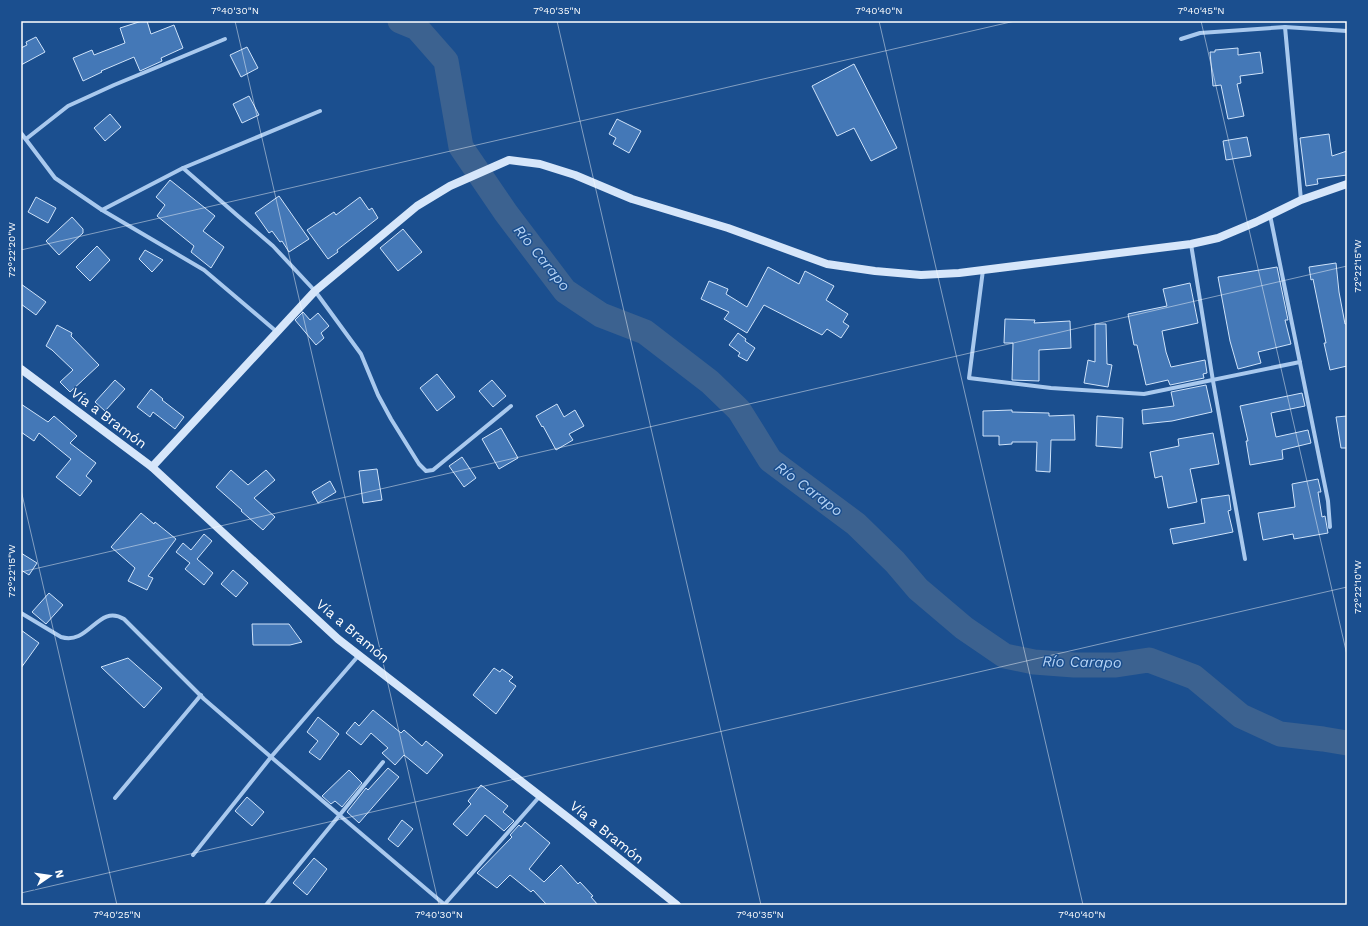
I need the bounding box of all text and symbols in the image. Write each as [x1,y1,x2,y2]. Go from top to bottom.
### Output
text: 7°40'30"N [211,5,259,16]
text: 7°40'35"N [533,5,581,16]
text: 7°40'40"N [855,5,903,16]
text: 7°40'45"N [1177,5,1225,16]
water label: Río Carapo [510,221,574,295]
text: 72°22'20"W [6,222,17,278]
text: 72°22'15"W [1352,239,1363,293]
street label: Vía a Bramón [68,384,150,452]
water label: Río Carapo [772,458,846,520]
text: 72°22'15"W [6,544,17,598]
text: 72°22'10"W [1352,560,1363,614]
street label: Vía a Bramón [313,596,393,666]
water label: Río Carapo [1042,652,1122,672]
street label: Vía a Bramón [567,797,647,867]
north arrow [30,856,70,896]
text: N [52,868,67,879]
text: 7°40'25"N [93,909,141,920]
text: 7°40'30"N [415,909,463,920]
text: 7°40'35"N [736,909,784,920]
text: 7°40'40"N [1058,909,1106,920]

